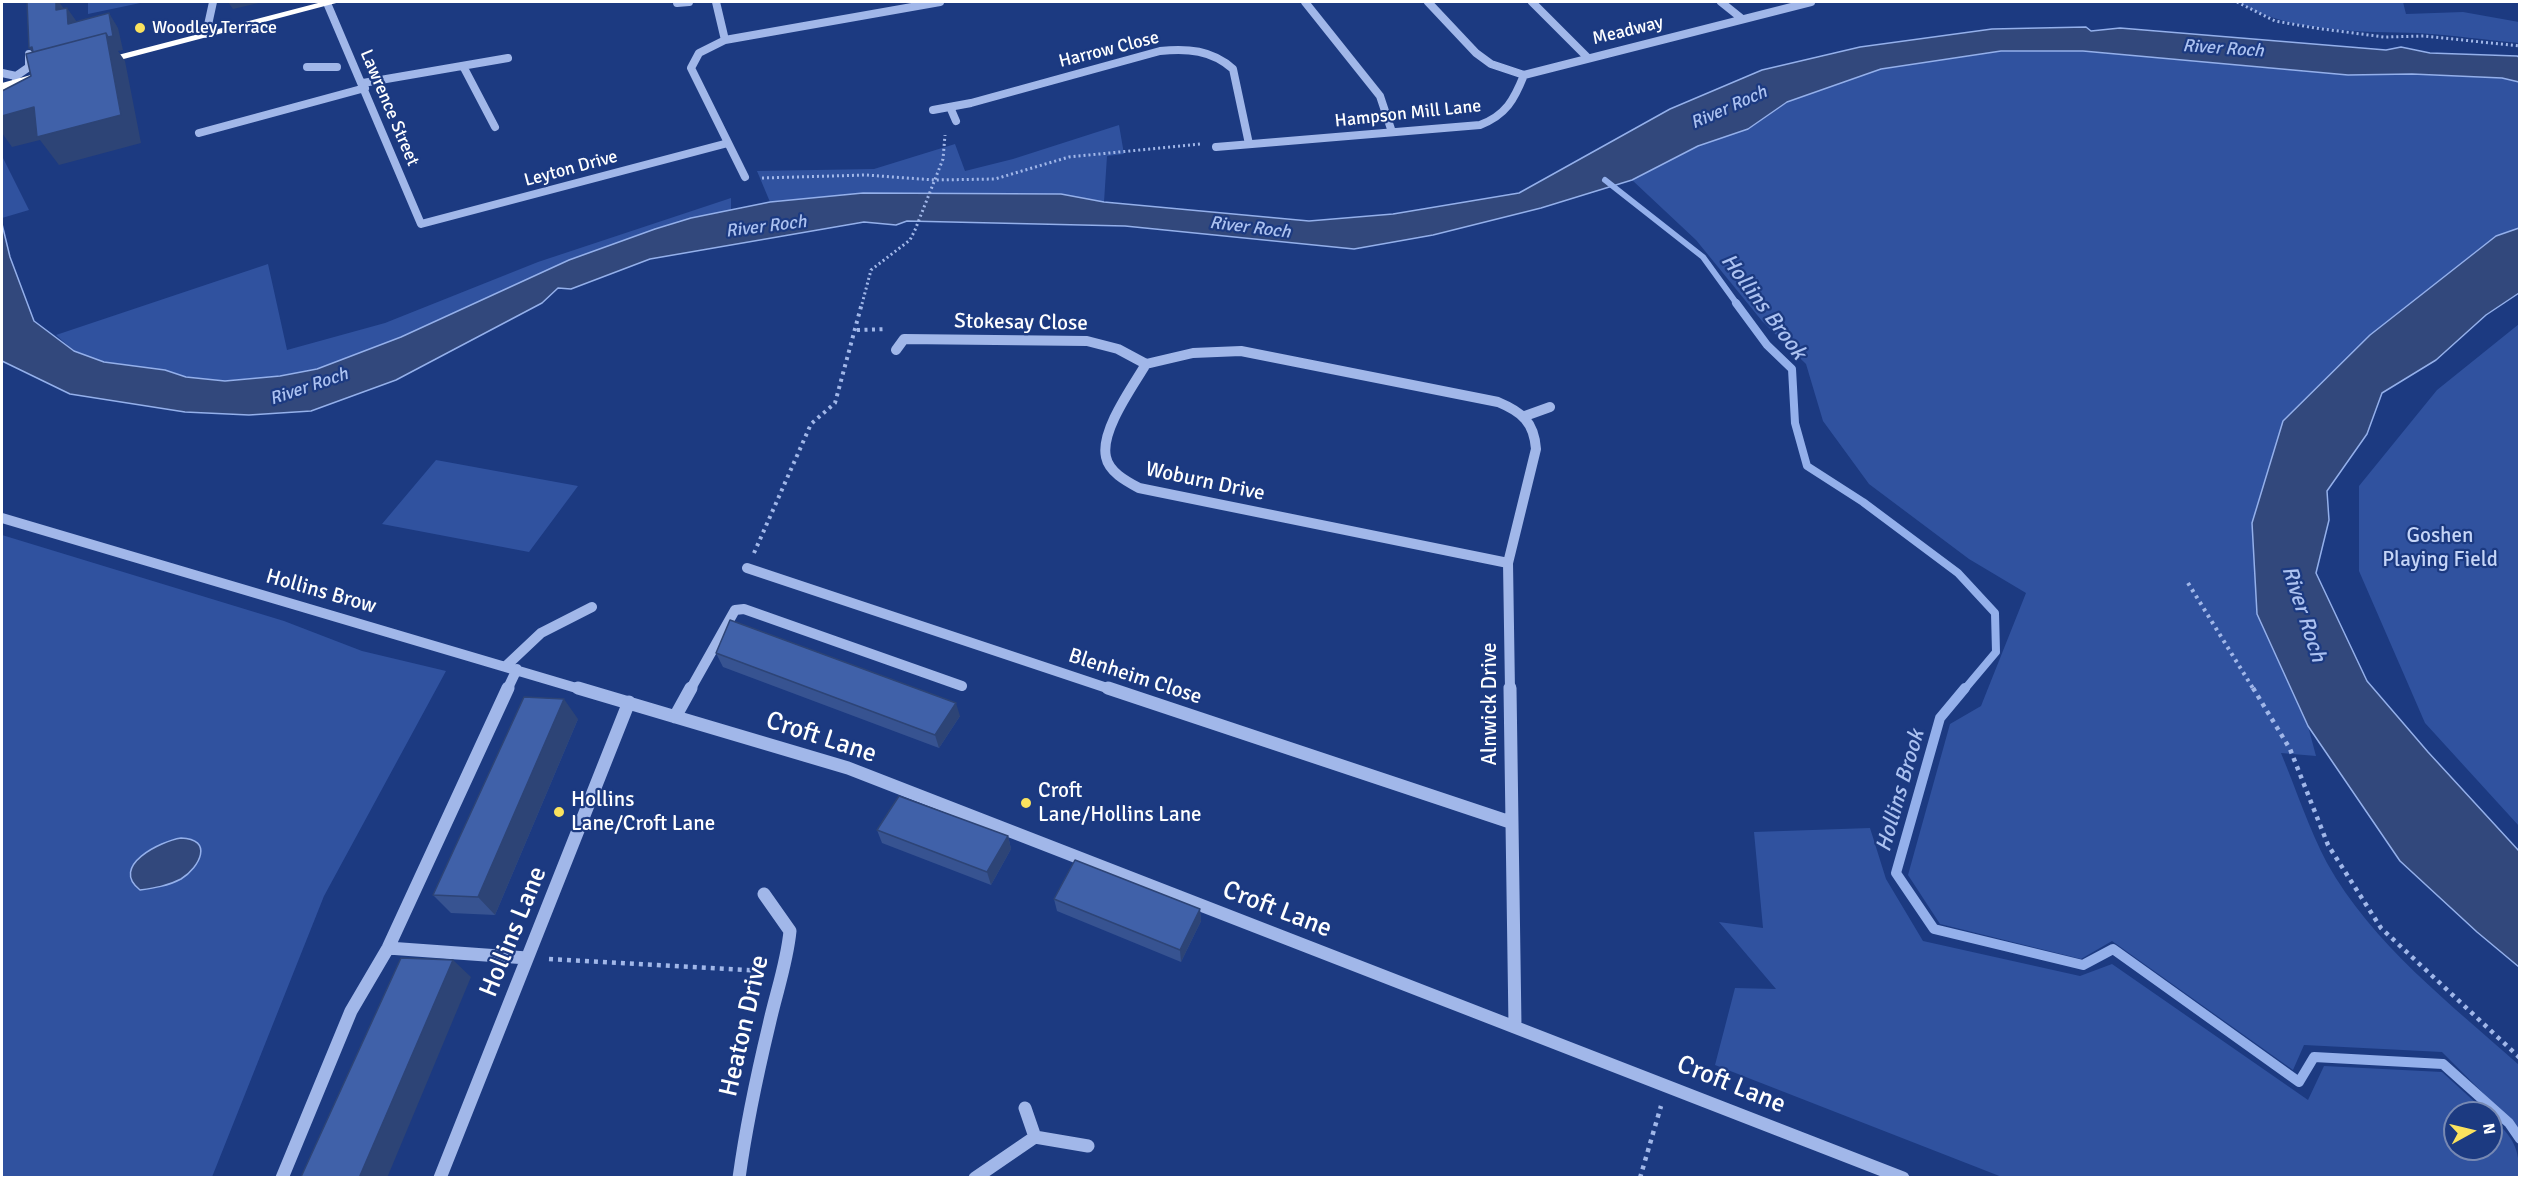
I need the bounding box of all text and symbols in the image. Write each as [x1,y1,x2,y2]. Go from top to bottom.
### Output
street label: Meadway [1590,12,1666,50]
place label: Woodley Terrace [152,17,277,39]
marker: Woodley Terrace [133,21,147,35]
street label: Harrow Close [1057,27,1161,73]
water label: River Roch [2182,35,2264,63]
street label: Lawrence Street [355,46,423,170]
water label: River Roch [1687,82,1771,134]
street label: Hampson Mill Lane [1334,96,1482,132]
street label: Leyton Drive [522,146,620,192]
water label: River Roch [724,211,808,243]
water label: River Roch [1208,212,1292,244]
water label: Hollins Brook [1715,249,1811,365]
street label: Stokesay Close [954,309,1088,337]
water label: River Roch [267,364,351,410]
street label: Woburn Drive [1143,457,1267,507]
park label: Goshen Playing Field [2382,523,2498,573]
water label: River Roch [2275,563,2331,665]
street label: Hollins Brow [263,564,379,620]
street label: Alnwick Drive [1477,642,1503,766]
street label: Blenheim Close [1065,644,1205,710]
street label: Croft Lane [762,705,880,771]
water label: Hollins Brook [1871,727,1931,855]
place label: Croft Lane/Hollins Lane [1038,778,1202,828]
place label: Hollins Lane/Croft Lane [571,787,715,837]
marker: Croft Lane/Hollins Lane [1019,796,1033,810]
marker: Hollins Lane/Croft Lane [552,805,566,819]
street label: Hollins Lane [474,862,554,1002]
street label: Croft Lane [1218,875,1336,945]
street label: Heaton Drive [714,952,776,1100]
street label: Croft Lane [1672,1049,1790,1121]
north arrow [2443,1101,2503,1161]
text: N [2478,1122,2500,1136]

